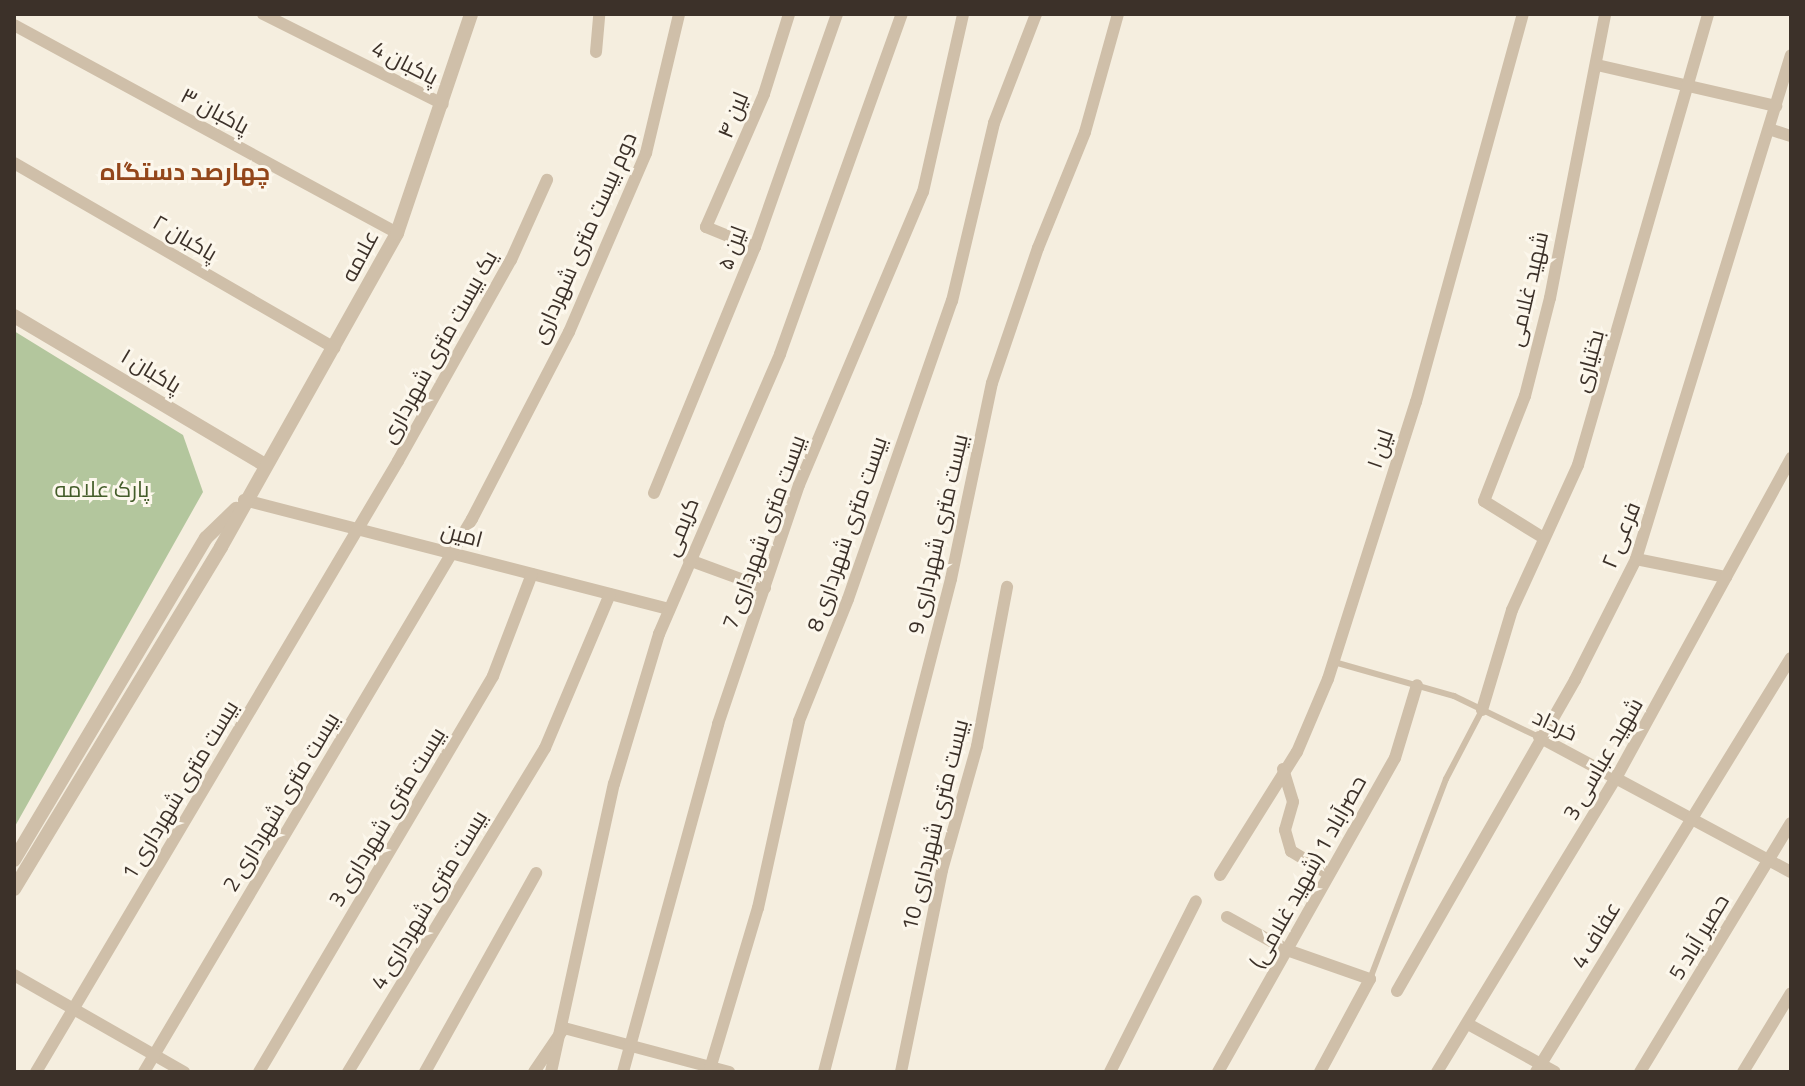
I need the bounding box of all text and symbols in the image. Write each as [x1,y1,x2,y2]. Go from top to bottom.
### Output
street label: پاکبان 4 [367,35,443,91]
street label: پاکبان ۳ [176,82,254,140]
street label: لین ۴ [712,88,754,142]
street label: دوم بیست متری شهرداری [525,128,643,348]
district label: چهارصد دستگاه [100,158,270,186]
street label: پاکبان ۲ [148,209,222,267]
street label: لین ۵ [712,222,752,274]
street label: علامه [336,226,384,286]
street label: شهید غلامی [1502,229,1554,349]
street label: یک بیست متری شهرداری [375,246,503,448]
street label: بختیاری [1568,327,1610,395]
street label: پاکبان ۱ [116,343,186,399]
street label: لین ۱ [1361,426,1399,472]
street label: بیست متری شهرداری 7 [717,431,811,633]
street label: بیست متری شهرداری 9 [902,431,974,637]
street label: بیست متری شهرداری 8 [801,433,893,635]
park label: پارک علامه [55,477,149,503]
street label: کریمی [657,494,705,560]
street label: ۲ فرعی [1596,498,1646,572]
street label: امین [438,517,486,553]
street label: شهید عباسی 3 [1557,693,1649,825]
street label: بیست متری شهرداری 1 [116,696,244,884]
street label: خرداد [1529,703,1581,747]
street label: بیست متری شهرداری 2 [217,708,345,896]
street label: بیست متری شهرداری 10 [896,717,974,933]
street label: بیست متری شهرداری 3 [323,723,451,911]
street label: حصرآباد 1 (شهید غلامی) [1244,771,1372,973]
street label: بیست متری شهرداری 4 [365,806,493,994]
street label: حصیر آباد 5 [1663,890,1735,984]
street label: عفاف 4 [1566,897,1626,973]

